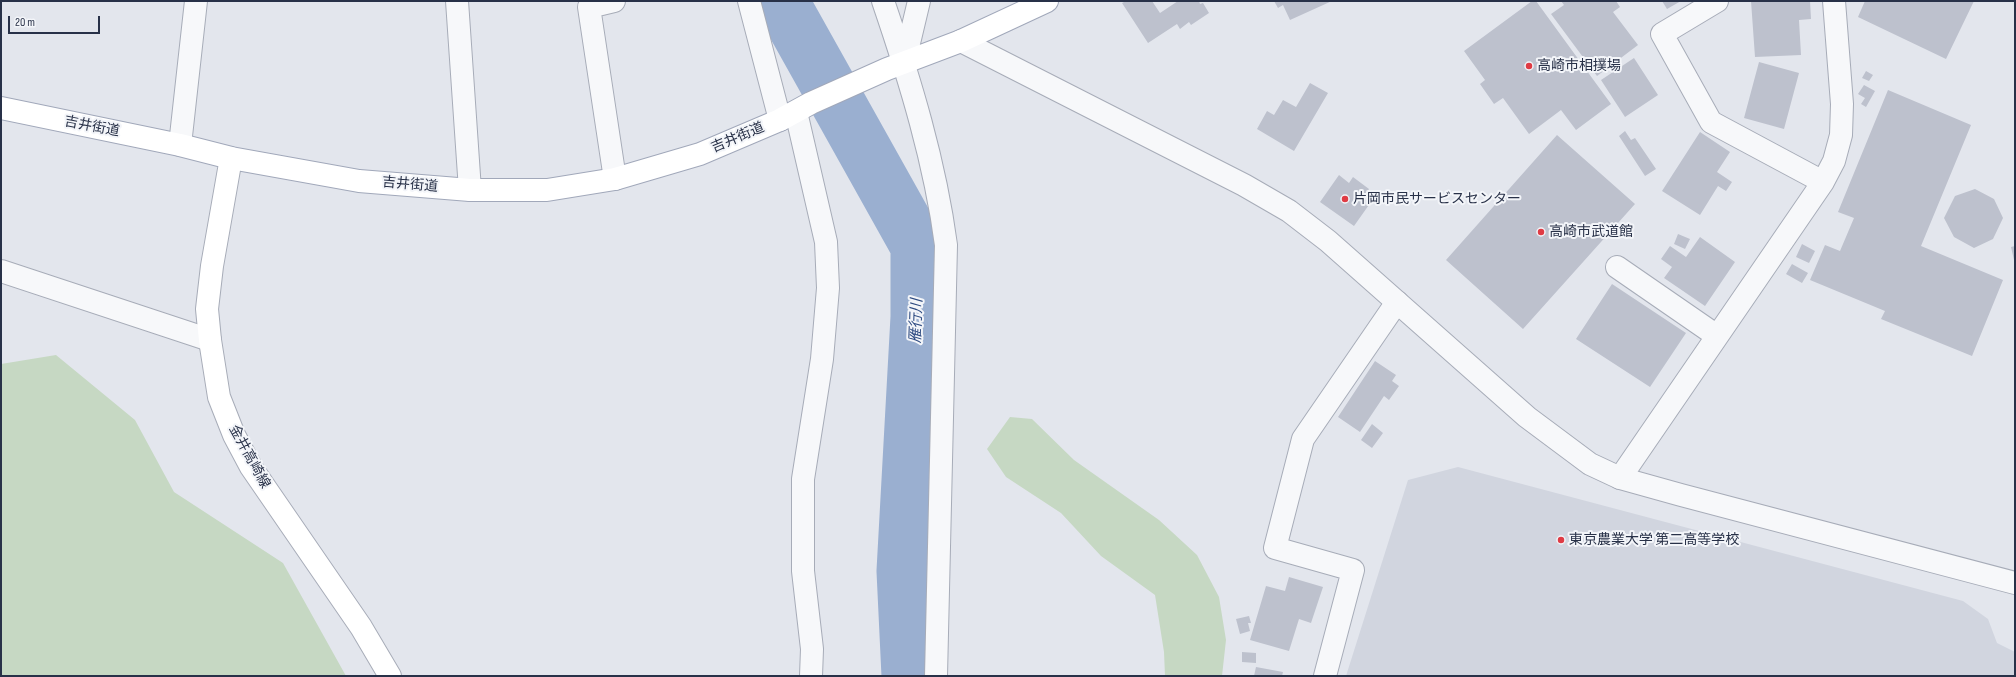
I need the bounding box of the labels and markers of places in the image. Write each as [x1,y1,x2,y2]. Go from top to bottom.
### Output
place label: 高崎市相撲場 [1537,58,1621,74]
marker: 高崎市相撲場 [1524,61,1534,71]
place label: 片岡市民サービスセンター [1353,191,1521,207]
marker: 片岡市民サービスセンター [1340,194,1350,204]
place label: 高崎市武道館 [1549,224,1633,240]
marker: 高崎市武道館 [1536,227,1546,237]
place label: 東京農業大学 第二高等学校 [1569,532,1739,548]
marker: 東京農業大学 第二高等学校 [1556,535,1566,545]

